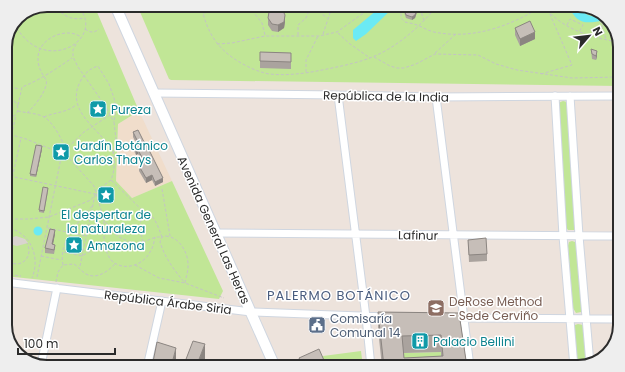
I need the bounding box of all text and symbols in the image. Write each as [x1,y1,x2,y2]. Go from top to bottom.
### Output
north arrow [569,16,609,56]
text: N [589,24,607,39]
street label: República de la India [323,86,449,106]
place icon: Pureza [88,99,108,119]
place label: Pureza [111,101,151,118]
place label: Jardín Botánico Carlos Thays [74,137,168,168]
place icon: Jardín Botánico Carlos Thays [51,142,71,162]
street label: Avenida General Las Heras [174,153,254,307]
place icon: El despertar de la naturaleza [96,185,116,205]
place label: El despertar de la naturaleza [61,206,151,237]
street label: Lafinur [398,226,439,244]
place icon: Amazona [64,235,84,255]
place label: Amazona [87,237,145,254]
street label: República Árabe Siria [103,286,233,318]
district label: PALERMO BOTÁNICO [267,286,411,305]
place label: DeRose Method - Sede Cerviño [449,293,542,324]
school or university icon: DeRose Method - Sede Cerviño [426,298,446,318]
place label: Comisaría Comunal 14 [330,310,401,341]
public building icon: Comisaría Comunal 14 [307,315,327,335]
scale bar [18,330,115,356]
building icon: Palacio Bellini [410,331,430,351]
place label: Palacio Bellini [433,333,515,350]
text: 100 m [24,335,58,352]

